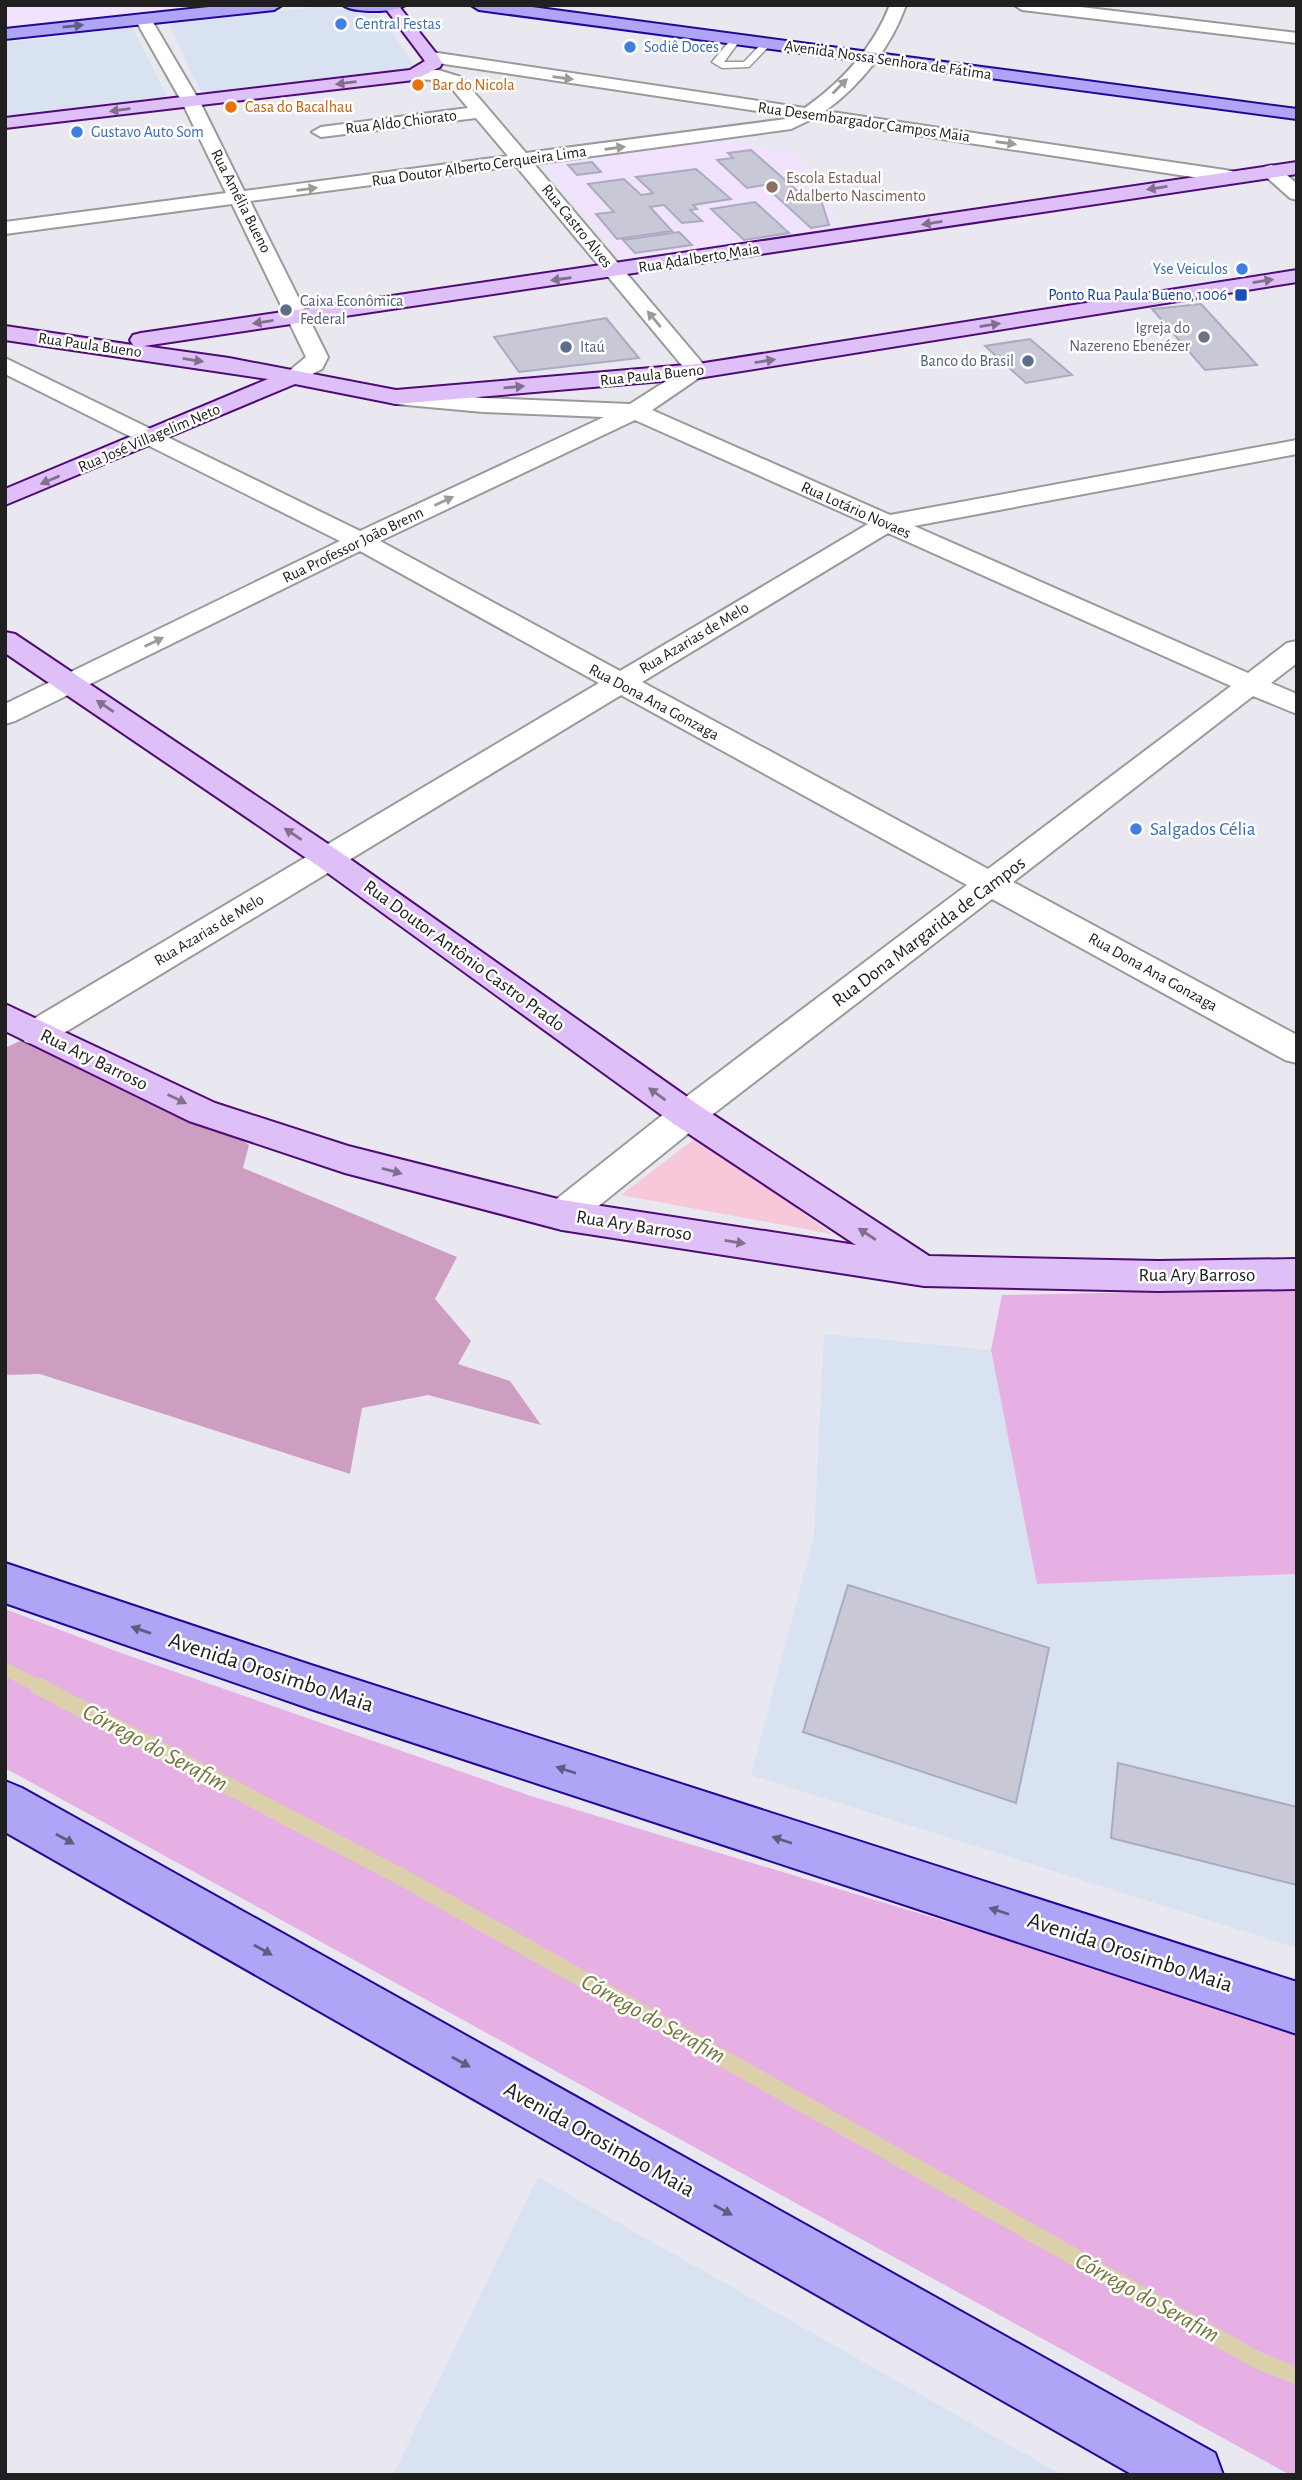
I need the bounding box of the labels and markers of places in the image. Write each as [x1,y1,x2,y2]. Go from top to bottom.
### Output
marker: Central Festas [333,16,349,32]
place label: Central Festas [355,16,441,32]
marker: Sodiê Doces [622,39,638,55]
place label: Sodiê Doces [644,39,719,55]
marker: Bar do Nicola [410,77,426,93]
place label: Bar do Nicola [432,77,515,93]
marker: Casa do Bacalhau [223,99,239,115]
place label: Casa do Bacalhau [245,99,353,115]
marker: Gustavo Auto Som [69,124,85,140]
place label: Gustavo Auto Som [91,124,204,140]
place label: Escola Estadual Adalberto Nascimento [786,170,926,204]
marker: Escola Estadual Adalberto Nascimento [764,179,780,195]
place label: Yse Veiculos [1153,261,1228,277]
marker: Yse Veiculos [1234,261,1250,277]
place label: Ponto Rua Paula Bueno, 1006 [1048,287,1227,303]
marker: Ponto Rua Paula Bueno, 1006 [1233,287,1249,303]
place label: Caixa Econômica Federal [300,293,403,327]
marker: Caixa Econômica Federal [278,302,294,318]
place label: Igreja do Nazereno Ebenézer [1069,320,1191,354]
marker: Igreja do Nazereno Ebenézer [1196,329,1212,345]
marker: Itaú [558,339,574,355]
place label: Itaú [580,339,605,355]
place label: Banco do Brasil [920,353,1014,369]
marker: Banco do Brasil [1020,353,1036,369]
place label: Salgados Célia [1150,820,1256,839]
marker: Salgados Célia [1128,821,1144,837]

